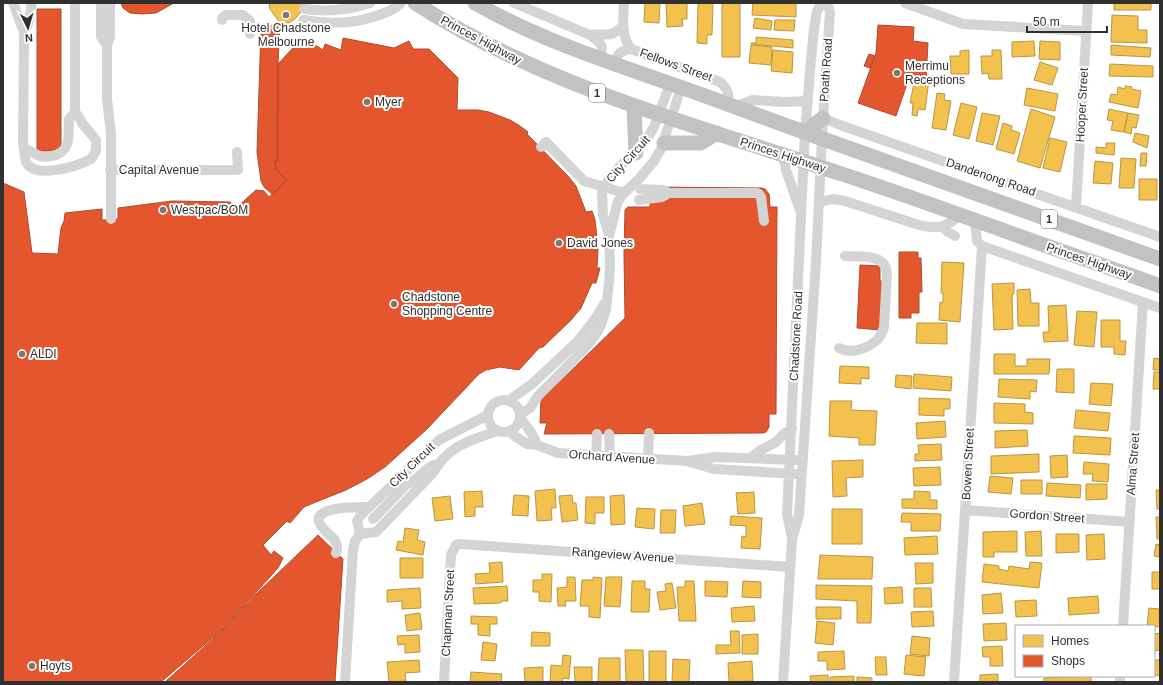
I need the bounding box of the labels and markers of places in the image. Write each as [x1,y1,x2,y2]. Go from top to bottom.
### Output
marker: Hotel Chadstone Melbourne [281,10,291,20]
place label: Hotel Chadstone Melbourne [241,21,331,49]
place label: Merrimu Receptions [905,59,965,87]
marker: Merrimu Receptions [892,68,902,78]
place label: Myer [375,95,402,109]
marker: Myer [362,97,372,107]
place label: Westpac/BOM [171,203,248,217]
marker: Westpac/BOM [158,205,168,215]
place label: David Jones [567,236,633,250]
marker: David Jones [554,238,564,248]
place label: Chadstone Shopping Centre [402,290,492,318]
marker: Chadstone Shopping Centre [389,299,399,309]
place label: ALDI [30,347,57,361]
marker: ALDI [17,349,27,359]
place label: Hoyts [40,659,71,673]
marker: Hoyts [27,661,37,671]

